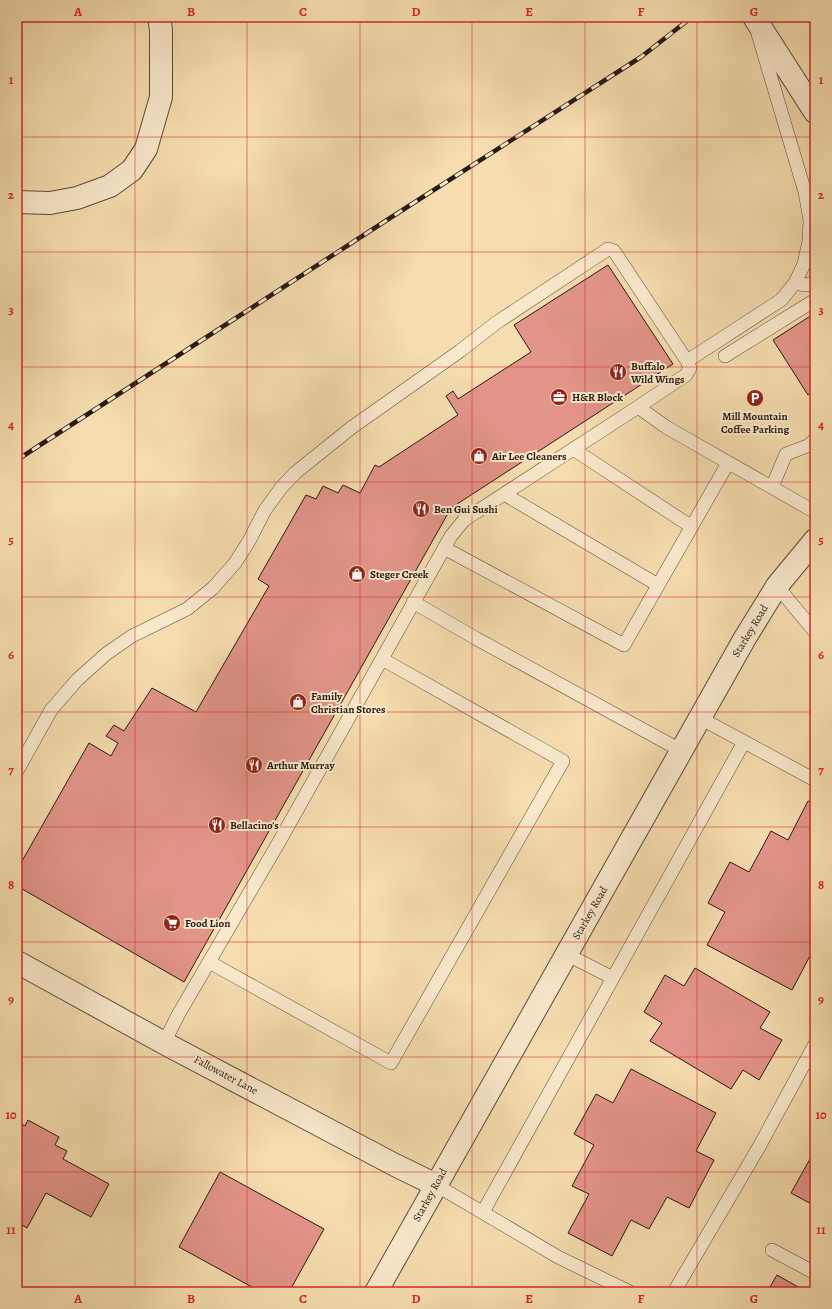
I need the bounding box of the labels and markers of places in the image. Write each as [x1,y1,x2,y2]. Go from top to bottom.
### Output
place label: Buffalo Wild Wings [630,359,685,387]
restaurant icon: Buffalo Wild Wings [608,362,628,382]
office icon: H&R Block [549,387,569,407]
parking icon: Mill Mountain Coffee Parking [745,388,765,408]
place label: H&R Block [572,390,623,405]
place label: Mill Mountain Coffee Parking [721,409,789,437]
shop icon: Air Lee Cleaners [469,446,489,466]
place label: Air Lee Cleaners [491,449,567,464]
restaurant icon: Ben Gui Sushi [411,499,431,519]
place label: Ben Gui Sushi [434,502,498,517]
shop icon: Steger Creek [347,564,367,584]
place label: Steger Creek [370,567,429,582]
place label: Family Christian Stores [311,689,386,717]
shop icon: Family Christian Stores [288,692,308,712]
restaurant icon: Arthur Murray [244,755,264,775]
place label: Arthur Murray [266,758,335,773]
restaurant icon: Bellacino's [207,815,227,835]
place label: Bellacino's [230,818,279,833]
supermarket icon: Food Lion [162,913,182,933]
place label: Food Lion [185,916,230,931]

